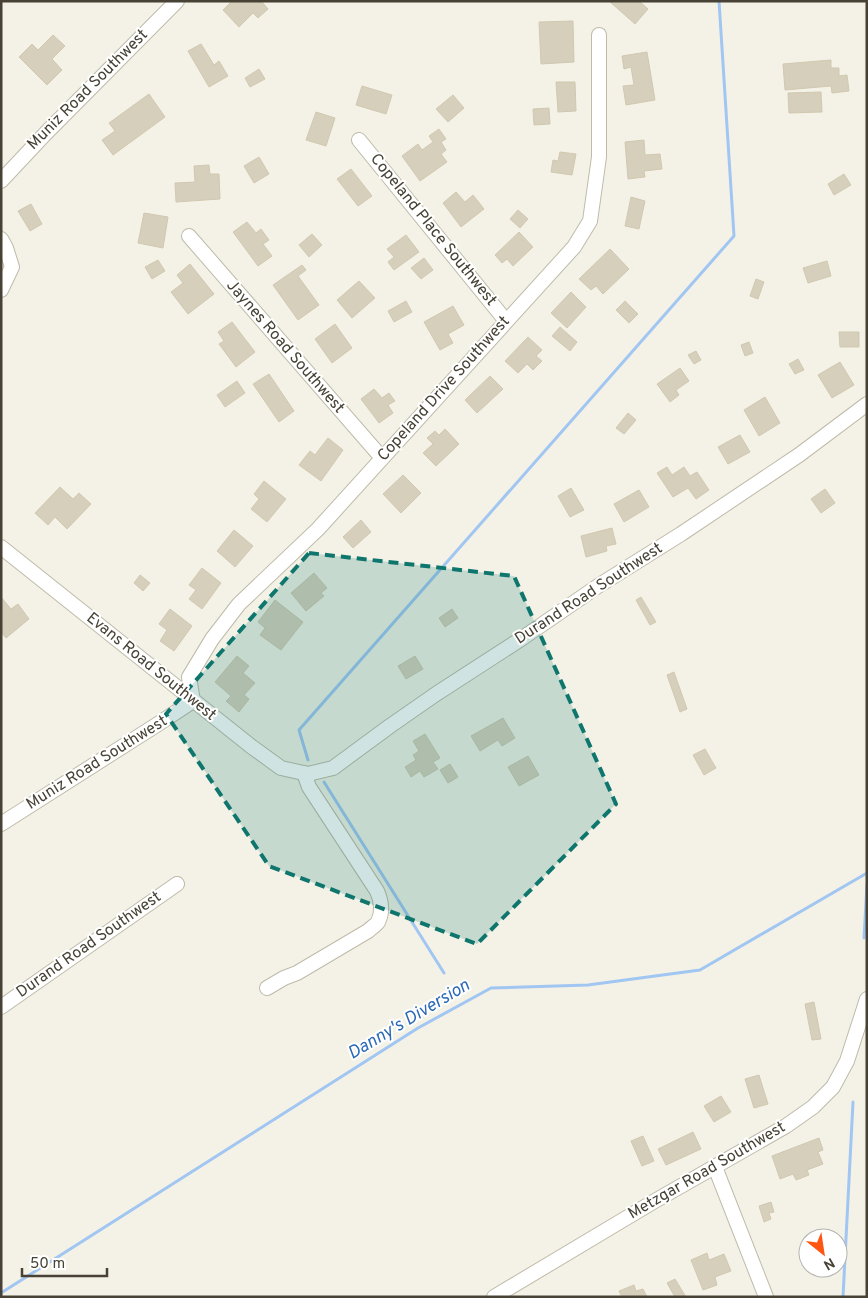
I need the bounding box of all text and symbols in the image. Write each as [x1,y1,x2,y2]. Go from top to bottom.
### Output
street label: Muniz Road Southwest [23,25,153,155]
street label: Copeland Place Southwest [365,150,501,310]
street label: Jaynes Road Southwest [222,276,348,418]
street label: Copeland Drive Southwest [373,312,515,466]
street label: Durand Road Southwest [511,539,667,649]
street label: Evans Road Southwest [82,608,220,726]
street label: Muniz Road Southwest [23,711,171,815]
street label: Durand Road Southwest [13,887,165,1003]
water label: Danny's Diversion [344,974,474,1066]
street label: Metzgar Road Southwest [625,1118,789,1224]
north arrow [798,1228,848,1278]
scale bar [22,1246,108,1278]
text: N [820,1253,837,1273]
text: 50 m [30,1255,65,1274]

